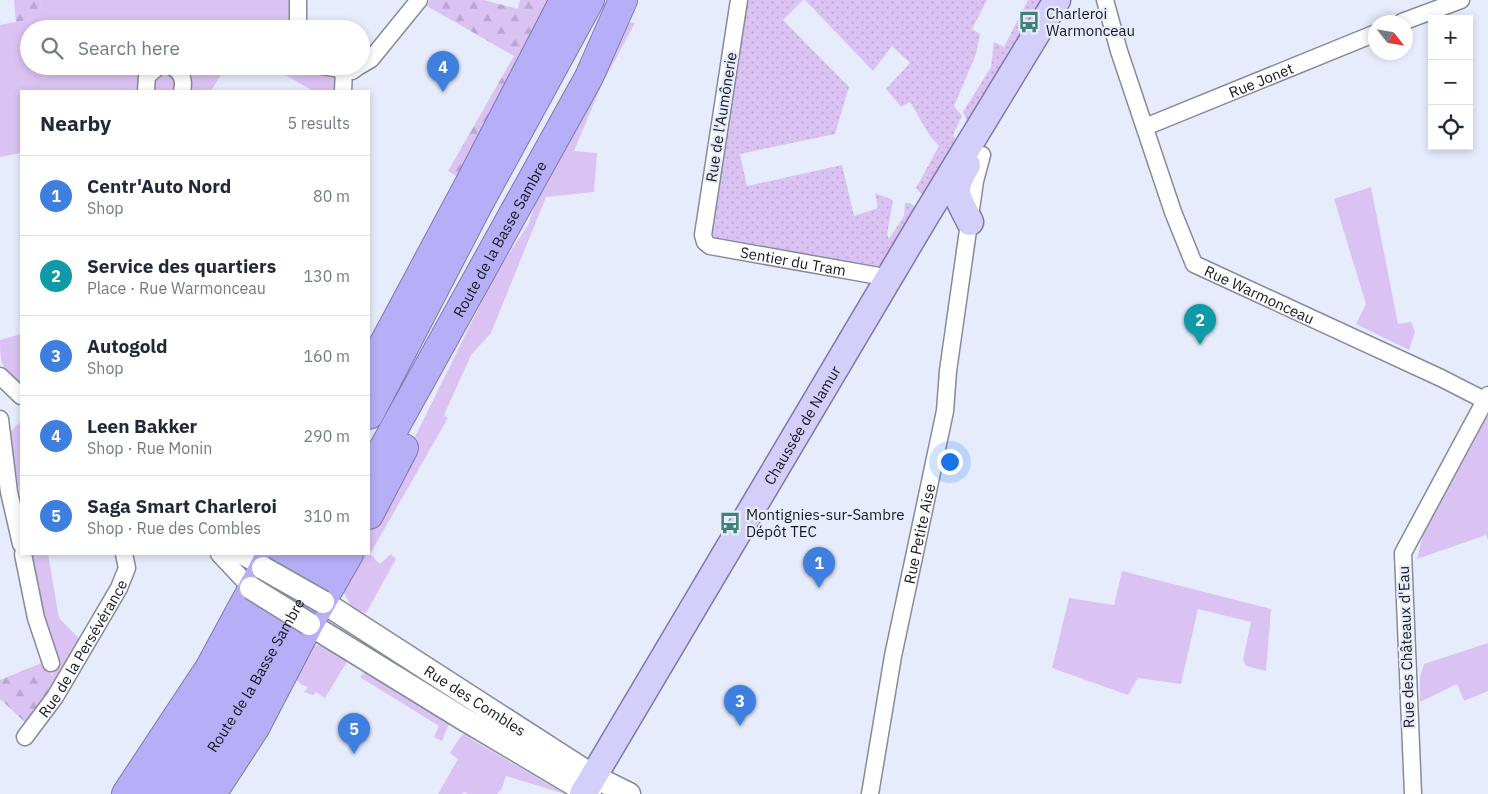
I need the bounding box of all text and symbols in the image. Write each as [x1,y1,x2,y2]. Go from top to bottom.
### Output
place label: Charleroi Warmonceau [1046,4,1135,40]
bus stop icon: Charleroi Warmonceau [1016,9,1042,35]
north arrow [1368,15,1413,60]
map controls [1428,15,1473,150]
button: + [1428,15,1473,60]
search box [20,20,370,75]
icon: search [38,34,66,62]
text: Search here [78,36,180,60]
pin: 4 [427,51,459,92]
street label: Rue de l'Aumônerie [701,51,741,183]
street label: Rue Jonet [1226,58,1296,102]
button: − [1428,60,1473,105]
button: locate [1428,105,1473,150]
text: Nearby [40,109,111,137]
text: 5 results [287,113,350,133]
street label: Route de la Basse Sambre [448,157,550,320]
text: Centr'Auto Nord [87,174,231,198]
text: 1 [51,186,61,206]
text: 80 m [313,186,350,206]
text: Shop [87,198,124,218]
street label: Sentier du Tram [739,242,848,280]
text: Service des quartiers [87,254,276,278]
street label: Rue Warmonceau [1202,261,1318,328]
text: 2 [51,266,61,286]
text: 130 m [303,266,350,286]
text: Place · Rue Warmonceau [87,278,266,298]
pin: 2 [1184,304,1216,345]
text: Autogold [87,334,168,358]
text: 3 [51,346,61,366]
text: 160 m [303,346,350,366]
text: Shop [87,358,124,378]
street label: Chaussée de Namur [759,362,845,488]
text: Leen Bakker [87,414,197,438]
text: 4 [51,426,61,446]
text: 290 m [303,426,350,446]
text: Shop · Rue Monin [87,438,212,458]
your location [937,449,963,475]
street label: Rue Petite Aise [899,482,939,585]
text: Saga Smart Charleroi [87,494,277,518]
place label: Montignies-sur-Sambre Dépôt TEC [746,505,905,541]
text: 5 [51,506,61,526]
text: 310 m [303,506,350,526]
bus stop icon: Montignies-sur-Sambre Dépôt TEC [717,510,743,536]
text: Shop · Rue des Combles [87,518,261,538]
pin: 1 [803,547,835,588]
street label: Rue des Châteaux d'Eau [1394,566,1418,728]
street label: Rue de la Persévérance [34,577,131,721]
street label: Route de la Basse Sambre [202,594,308,755]
street label: Rue des Combles [421,660,529,740]
pin: 3 [724,685,756,726]
pin: 5 [338,713,370,754]

